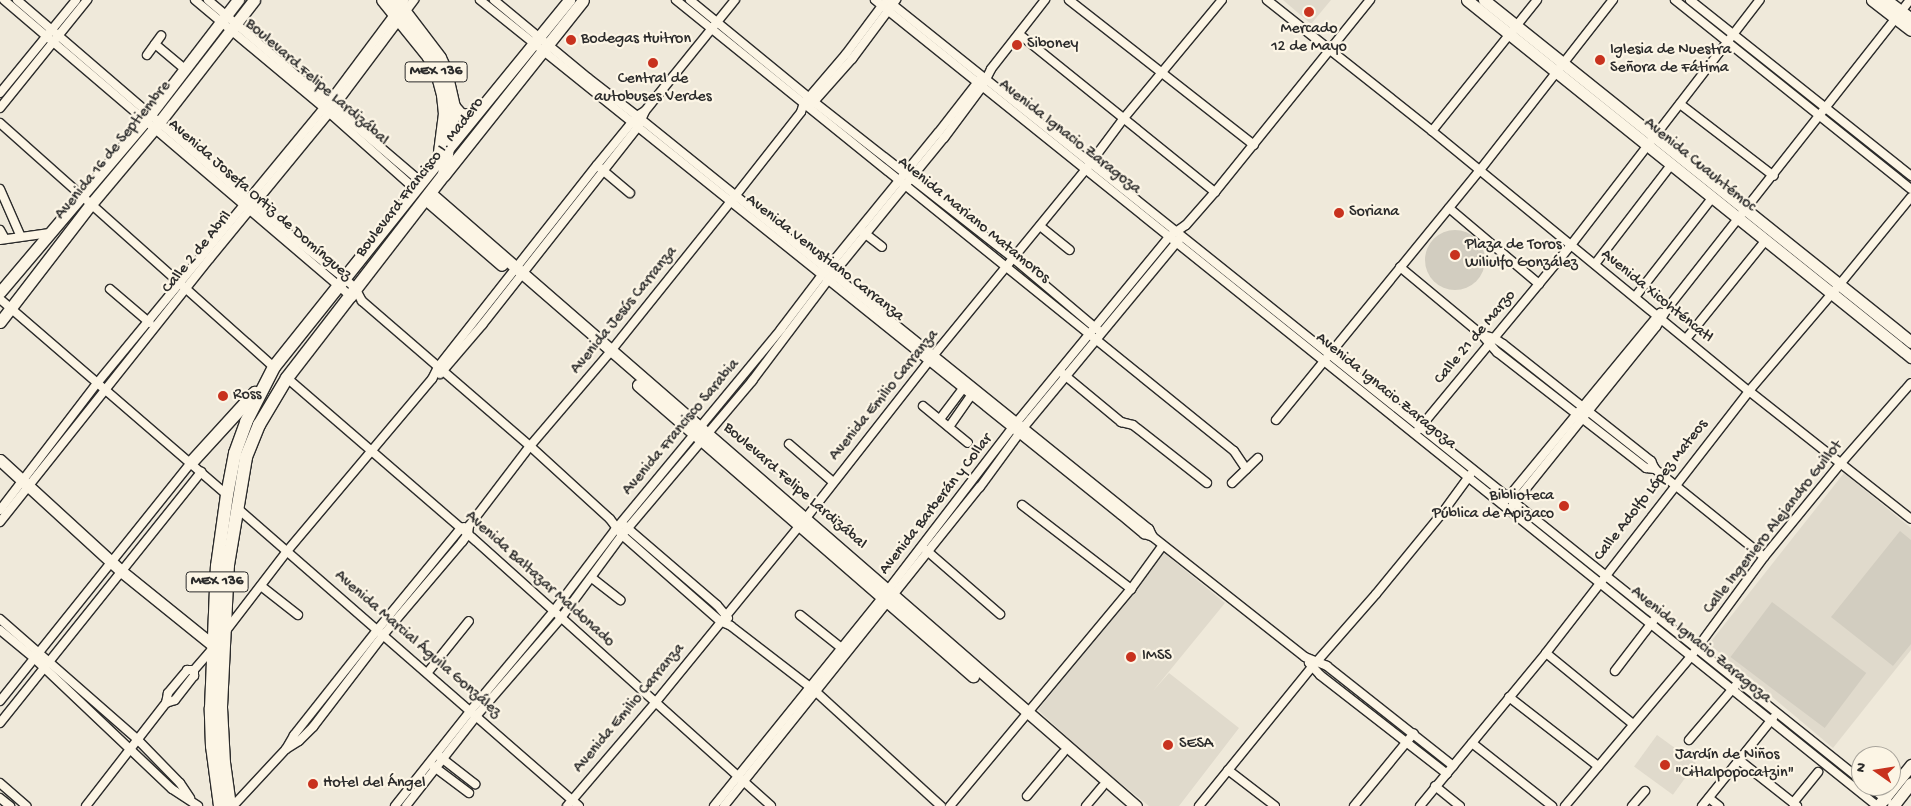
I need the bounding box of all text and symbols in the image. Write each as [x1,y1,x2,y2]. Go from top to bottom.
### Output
marker: Mercado 12 de Mayo [1303,6,1315,18]
street label: Boulevard Felipe Lardizábal [240,15,392,151]
place label: Mercado 12 de Mayo [1271,20,1347,58]
place label: Bodegas Huitron [581,30,691,50]
marker: Bodegas Huitron [565,34,577,46]
place label: Siboney [1027,35,1078,55]
marker: Siboney [1011,39,1023,51]
place label: Iglesia de Nuestra Señora de Fátima [1610,41,1731,79]
marker: Iglesia de Nuestra Señora de Fátima [1594,54,1606,66]
marker: Central de autobuses Verdes [647,57,659,69]
road number: MEX 136 [404,60,468,84]
place label: Central de autobuses Verdes [594,70,712,108]
street label: Avenida Ignacio Zaragoza [994,76,1144,200]
street label: Avenida 16 de Septiembre [52,78,176,224]
street label: Boulevard Francisco I. Madero [353,94,489,262]
street label: Avenida Cuauhtémoc [1639,115,1759,217]
street label: Avenida Josefa Ortiz de Domínguez [163,116,355,286]
street label: Avenida Mariano Matamoros [893,154,1053,288]
street label: Avenida Venustiano Carranza [741,191,907,327]
place label: Soriana [1349,203,1399,223]
marker: Soriana [1333,207,1345,219]
street label: Calle 2 de Abril [159,208,237,298]
place label: Plaza de Toros Wiliulfo González [1465,236,1578,274]
street label: Avenida Jesús Carranza [568,243,682,379]
street label: Avenida Xicohténcatl [1596,246,1716,348]
marker: Plaza de Toros Wiliulfo González [1449,249,1461,261]
street label: Calle 21 de Marzo [1431,287,1521,389]
street label: Avenida Emilio Carranza [826,327,944,465]
street label: Avenida Ignacio Zaragoza [1311,329,1459,455]
street label: Avenida Francisco Sarabia [619,356,745,500]
place label: Ross [233,386,261,406]
marker: Ross [217,390,229,402]
street label: Calle Adolfo López Mateos [1591,416,1713,566]
street label: Boulevard Felipe Lardizábal [718,419,870,555]
street label: Avenida Barberán y Collar [876,431,998,579]
street label: Calle Ingeniero Alejandro Guillot [1700,437,1848,619]
place label: Biblioteca Pública de Apizaco [1432,487,1554,525]
marker: Biblioteca Pública de Apizaco [1558,500,1570,512]
street label: Avenida Baltazar Maldonado [460,508,618,652]
street label: Avenida Marcial Águila González [330,567,504,723]
road number: MEX 136 [184,570,250,594]
street label: Avenida Ignacio Zaragoza [1626,583,1774,709]
street label: Avenida Emilio Carranza [570,640,690,778]
place label: IMSS [1142,647,1172,667]
marker: IMSS [1124,650,1138,664]
place label: SESA [1179,735,1213,755]
marker: SESA [1161,738,1175,752]
place label: Jardín de Niños "Citlalpopocatzin" [1675,746,1794,784]
north arrow [1851,746,1901,796]
marker: Jardín de Niños "Citlalpopocatzin" [1659,759,1671,771]
text: N [1853,761,1871,774]
place label: Hotel del Ángel [323,774,425,794]
marker: Hotel del Ángel [307,778,319,790]

